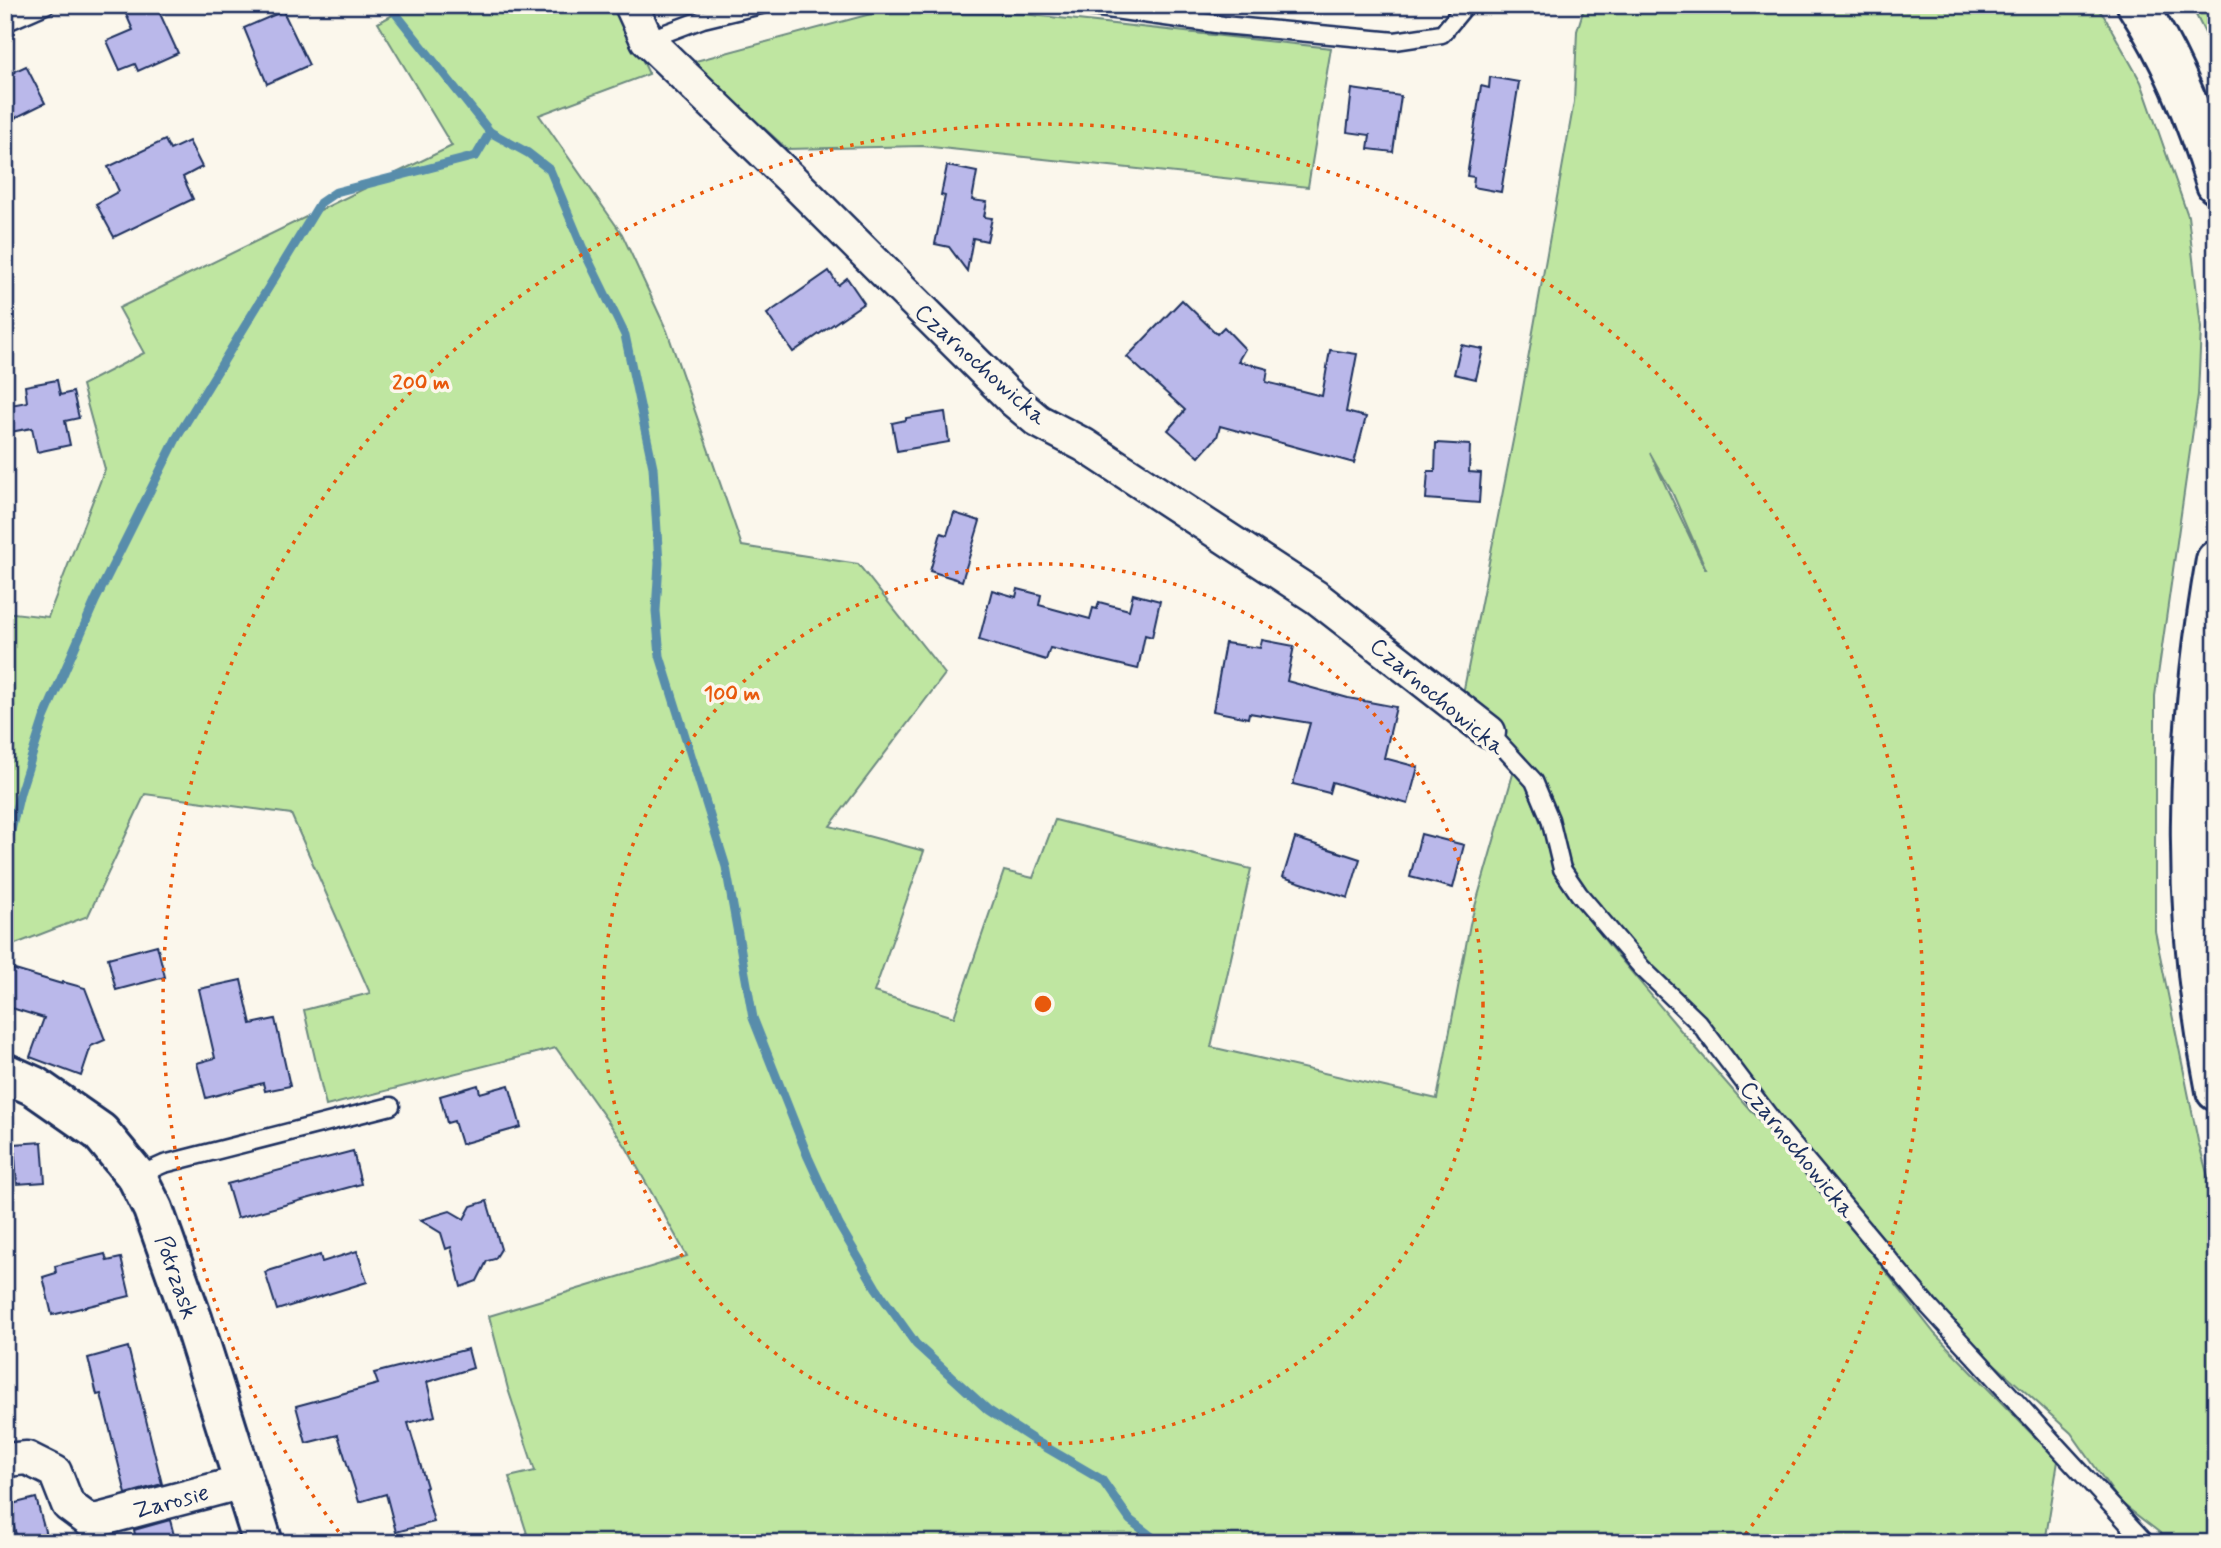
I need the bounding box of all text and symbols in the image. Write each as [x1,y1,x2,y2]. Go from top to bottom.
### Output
street label: Czarnochowicka [907,297,1053,433]
text: 200 m [392,369,450,397]
street label: Czarnochowicka [1363,631,1512,763]
text: 100 m [704,680,760,708]
centre of rings [1031,992,1055,1016]
street label: Czarnochowicka [1732,1075,1862,1225]
street label: Potrzask [147,1232,204,1323]
street label: Zarosie [130,1477,213,1527]

